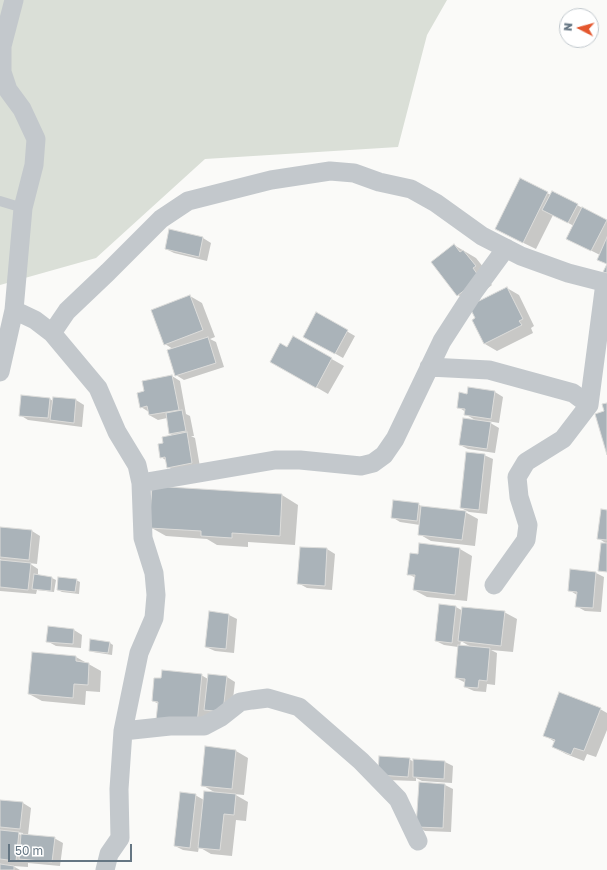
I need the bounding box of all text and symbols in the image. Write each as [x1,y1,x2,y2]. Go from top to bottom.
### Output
north arrow [559,8,599,48]
text: N [561,22,574,32]
scale bar [10,836,134,862]
text: 50 m [15,843,43,858]

